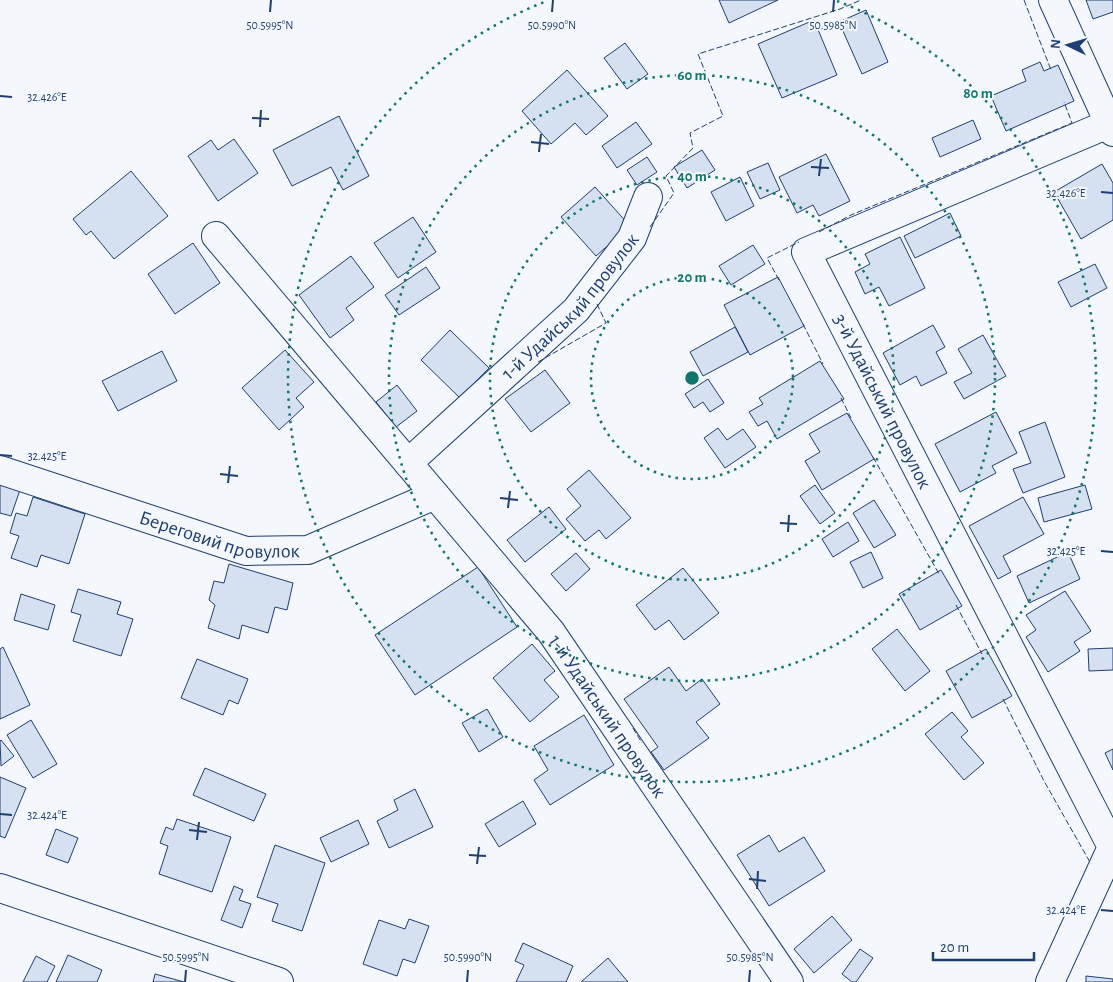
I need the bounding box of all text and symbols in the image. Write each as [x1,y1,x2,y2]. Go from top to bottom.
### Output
text: 50.5995°N [246,19,294,31]
text: 50.5990°N [528,19,576,31]
text: 50.5985°N [809,19,857,31]
north arrow [1043,20,1093,70]
text: N [1049,38,1063,49]
text: 60 m [677,68,707,83]
text: 80 m [963,86,993,101]
text: 32.426°E [27,91,67,103]
text: 40 m [677,169,707,184]
text: 32.426°E [1046,187,1086,199]
street label: 1-й Удайський провулок [498,230,643,384]
text: 20 m [677,270,707,285]
street label: 3-й Удайський провулок [829,311,935,492]
centre of rings [683,369,701,387]
text: 32.425°E [28,450,67,462]
street label: Береговий провулок [137,508,300,562]
text: 32.425°E [1047,545,1086,557]
street label: 1-й Удайський провулок [545,631,669,801]
text: 32.424°E [27,809,67,821]
text: 32.424°E [1046,904,1086,916]
scale bar [933,930,1034,962]
text: 20 m [940,940,969,955]
text: 50.5995°N [162,951,210,963]
text: 50.5990°N [444,951,492,963]
text: 50.5985°N [726,951,774,963]

